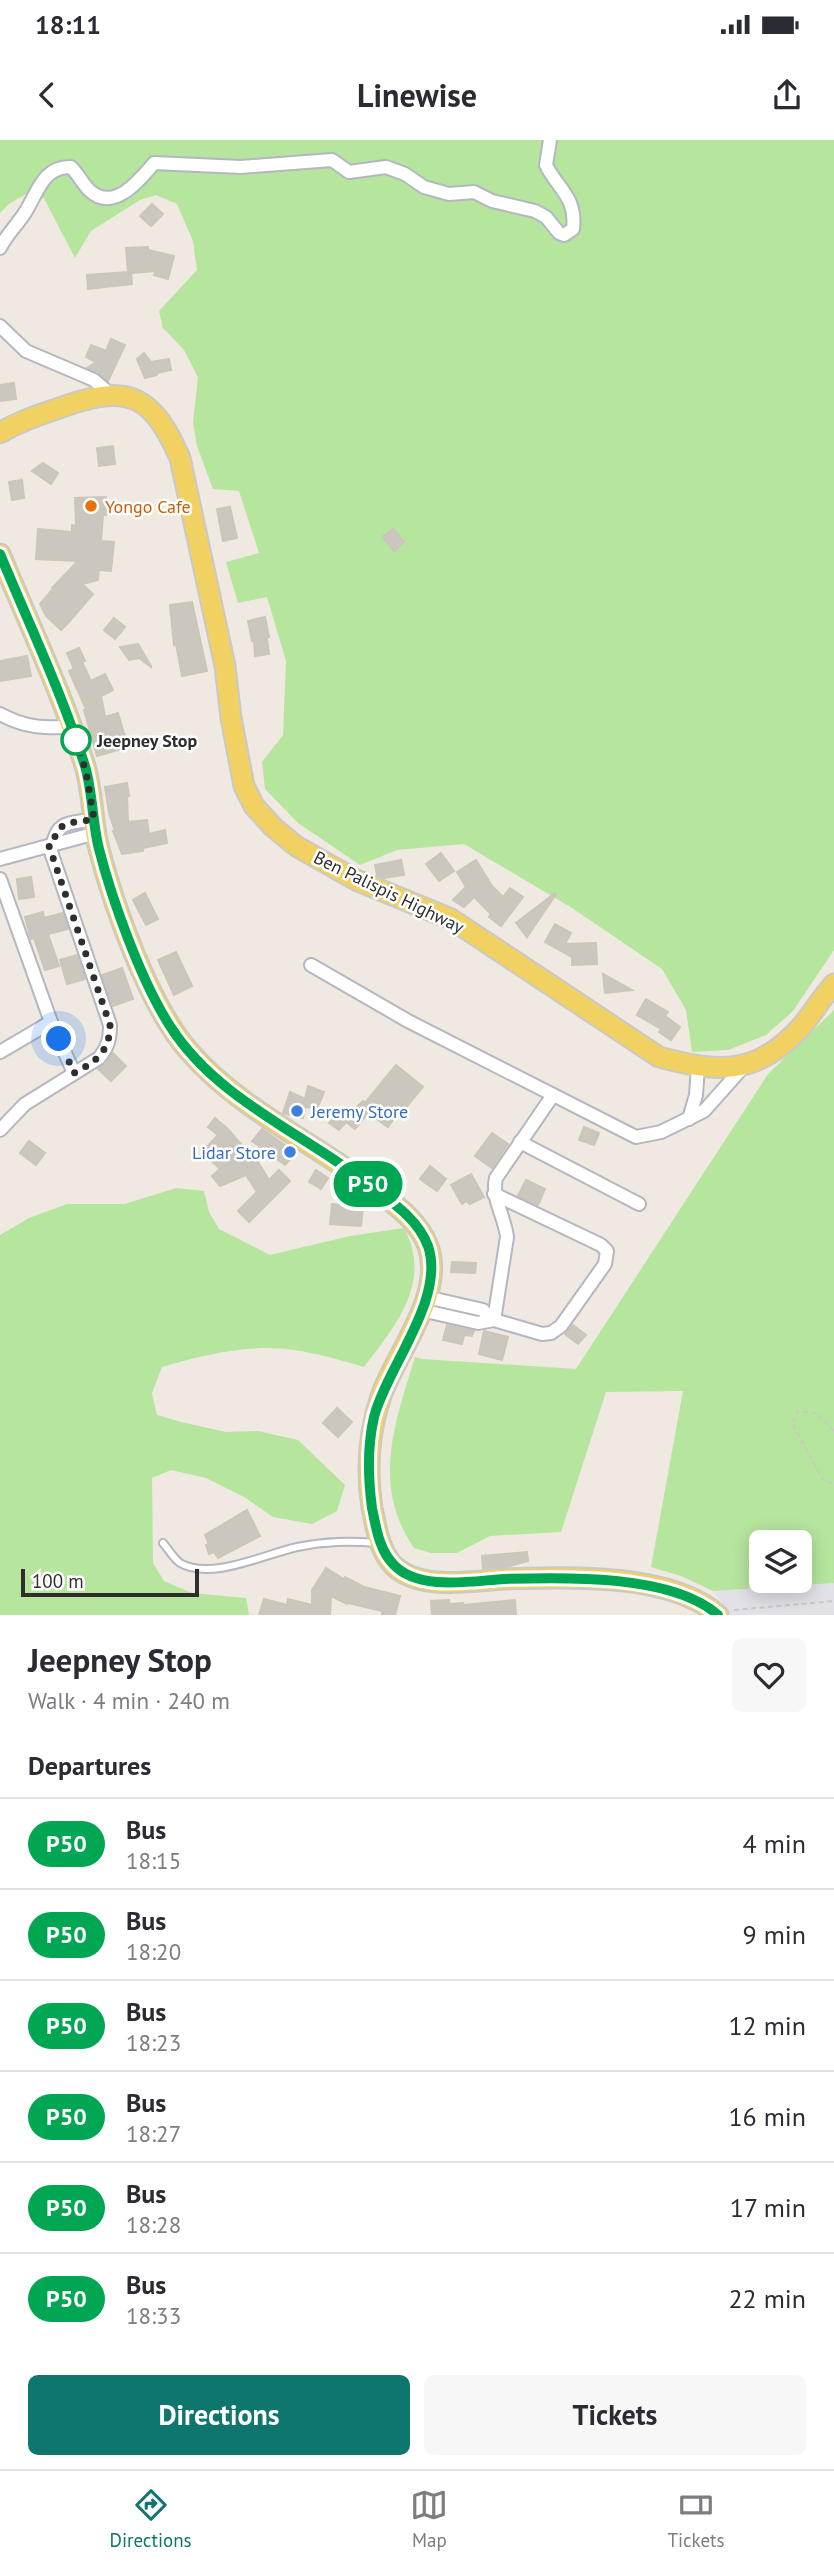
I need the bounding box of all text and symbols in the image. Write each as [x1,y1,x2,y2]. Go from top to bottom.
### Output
text: 18:11 [35,8,101,41]
text: Linewise [357,74,477,116]
icon: back [28,76,66,114]
icon: share [768,76,806,114]
place label: Yongo Cafe [105,495,191,518]
marker: Yongo Cafe [83,498,99,514]
marker: Jeepney Stop [61,725,91,755]
place label: Jeepney Stop [96,729,198,752]
street label: Ben Palispis Highway [310,846,468,939]
your location [41,1021,76,1056]
place label: Jeremy Store [310,1100,408,1123]
marker: Jeremy Store [289,1103,305,1119]
place label: Lidar Store [192,1141,276,1164]
marker: Lidar Store [282,1144,298,1160]
line badge: P50 [328,1161,408,1207]
text: P50 [348,1168,388,1199]
map controls [749,1530,812,1593]
button: layers [749,1530,812,1593]
scale bar [21,1566,200,1598]
text: 100 m [32,1569,84,1593]
text: Jeepney Stop [28,1638,212,1681]
button: heart [732,1638,806,1712]
text: Walk · 4 min · 240 m [28,1686,230,1715]
text: Departures [28,1749,151,1782]
text: Bus [126,1813,166,1846]
text: 4 min [743,1827,806,1860]
text: P50 [46,1828,87,1859]
text: 18:15 [126,1846,181,1875]
text: Bus [126,1904,166,1937]
text: 9 min [743,1918,806,1951]
text: P50 [46,1919,87,1950]
text: 18:20 [126,1937,181,1966]
text: Bus [126,1995,166,2028]
text: 12 min [728,2009,806,2042]
text: P50 [46,2010,87,2041]
text: 18:23 [126,2028,181,2057]
text: Bus [126,2086,166,2119]
text: 16 min [728,2100,806,2133]
text: P50 [46,2101,87,2132]
text: 18:27 [126,2119,181,2148]
text: Bus [126,2177,166,2210]
text: 17 min [730,2191,806,2224]
text: P50 [46,2192,87,2223]
text: 18:28 [126,2210,181,2239]
text: Bus [126,2268,166,2301]
text: 22 min [728,2282,806,2315]
text: P50 [46,2283,87,2314]
text: 18:33 [126,2301,181,2330]
button: Directions [28,2375,410,2455]
button: Tickets [424,2375,806,2455]
tab: Directions [109,2486,192,2552]
tab: Map [410,2486,448,2552]
tab: Tickets [667,2486,725,2552]

